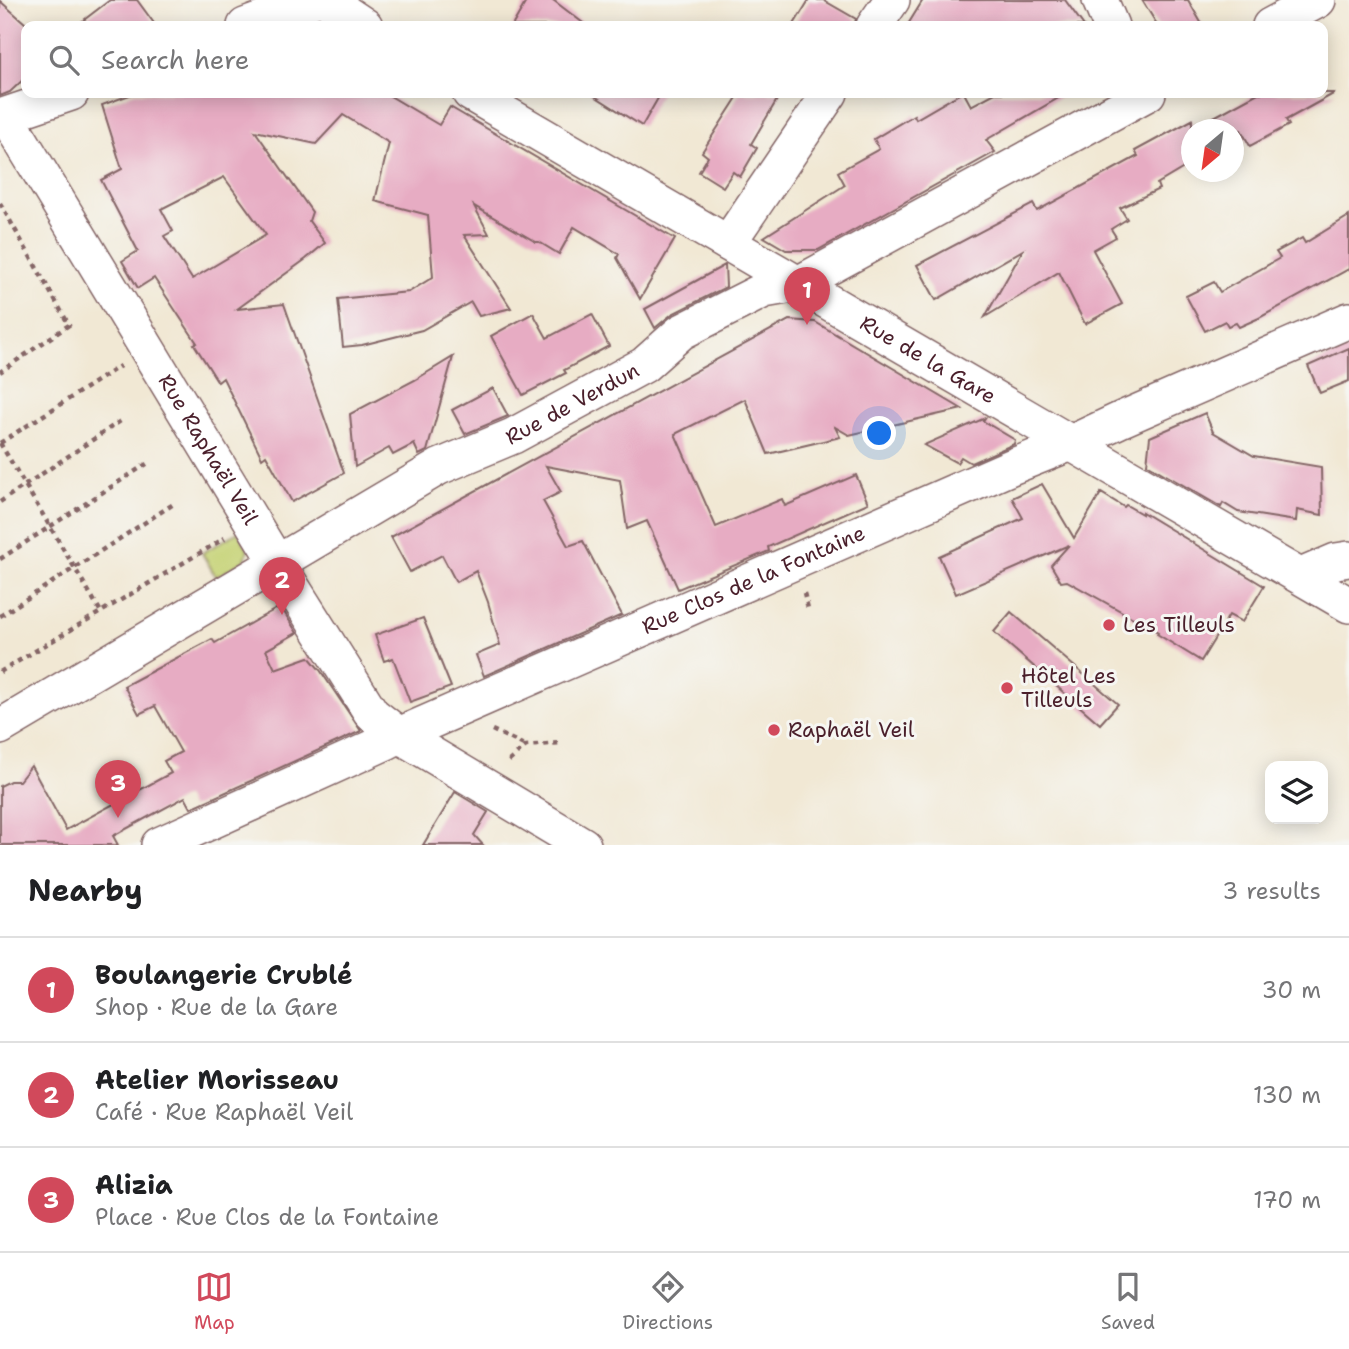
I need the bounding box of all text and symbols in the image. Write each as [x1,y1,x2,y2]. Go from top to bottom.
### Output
search box [21,21,1328,98]
icon: search [45,41,83,79]
text: Search here [101,42,250,77]
north arrow [1181,119,1244,182]
pin: 1 [784,267,830,325]
street label: Rue de la Gare [855,309,1001,410]
street label: Rue de Verdun [501,356,644,451]
street label: Rue Raphaël Veil [152,369,265,531]
your location [862,416,896,450]
street label: Rue Clos de la Fontaine [638,519,869,641]
pin: 2 [259,557,305,615]
place label: Les Tilleuls [1123,611,1235,639]
marker: Les Tilleuls [1101,617,1117,633]
place label: Hôtel Les Tilleuls [1021,662,1116,714]
marker: Hôtel Les Tilleuls [999,680,1015,696]
place label: Raphaël Veil [788,716,915,744]
marker: Raphaël Veil [766,722,782,738]
pin: 3 [95,760,141,818]
map controls [1265,761,1328,824]
button: layers [1265,761,1328,824]
text: Nearby [28,870,143,911]
text: 3 results [1222,876,1321,906]
text: Boulangerie Crublé [95,957,353,992]
text: 1 [46,975,56,1005]
text: 30 m [1262,975,1321,1005]
text: Shop · Rue de la Gare [95,992,338,1022]
text: Atelier Morisseau [95,1062,339,1097]
text: 2 [43,1080,59,1110]
text: 130 m [1253,1080,1321,1110]
text: Café · Rue Raphaël Veil [95,1097,353,1127]
text: Alizia [95,1167,173,1202]
text: 3 [43,1185,59,1215]
text: 170 m [1253,1185,1321,1215]
text: Place · Rue Clos de la Fontaine [95,1202,439,1232]
tab: Map [194,1268,235,1335]
tab: Directions [623,1268,713,1335]
tab: Saved [1101,1268,1155,1335]

